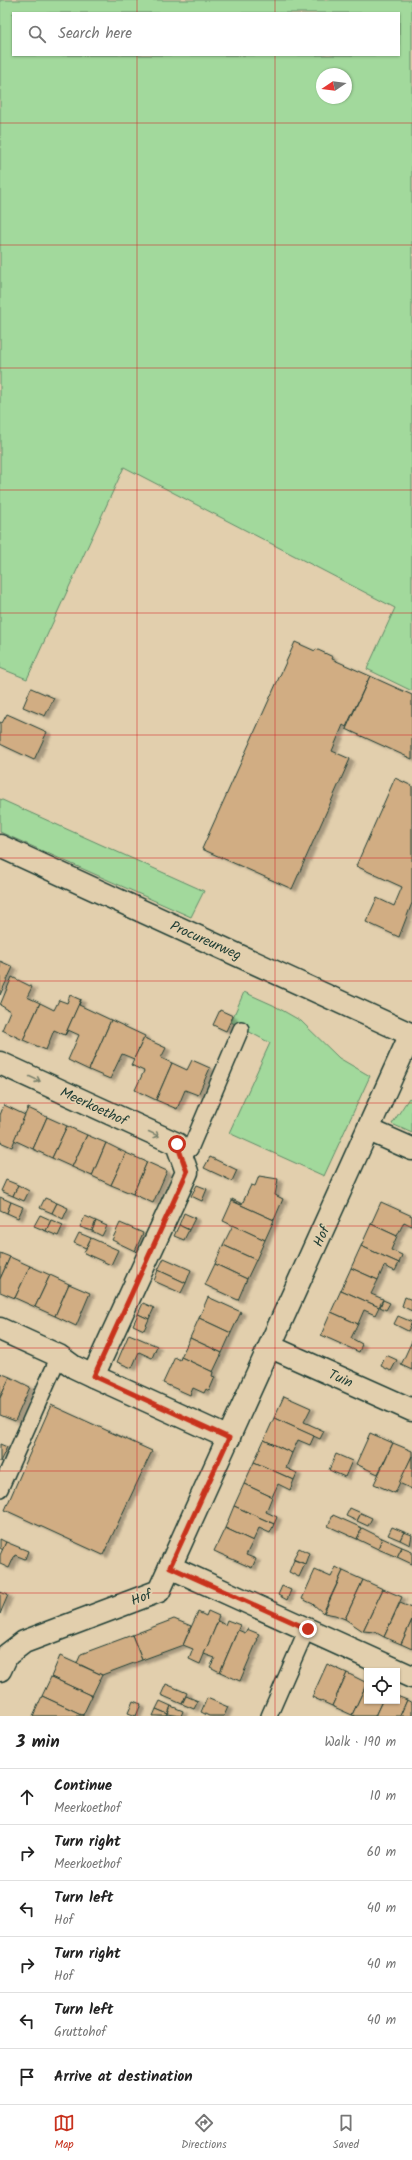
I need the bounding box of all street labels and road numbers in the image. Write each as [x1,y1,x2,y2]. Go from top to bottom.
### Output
street label: Procureurweg [166,915,245,966]
street label: Meerkoethof [56,1082,132,1133]
street label: Hof [308,1221,337,1250]
street label: Tuin [325,1364,357,1394]
street label: Hof [128,1583,157,1612]

